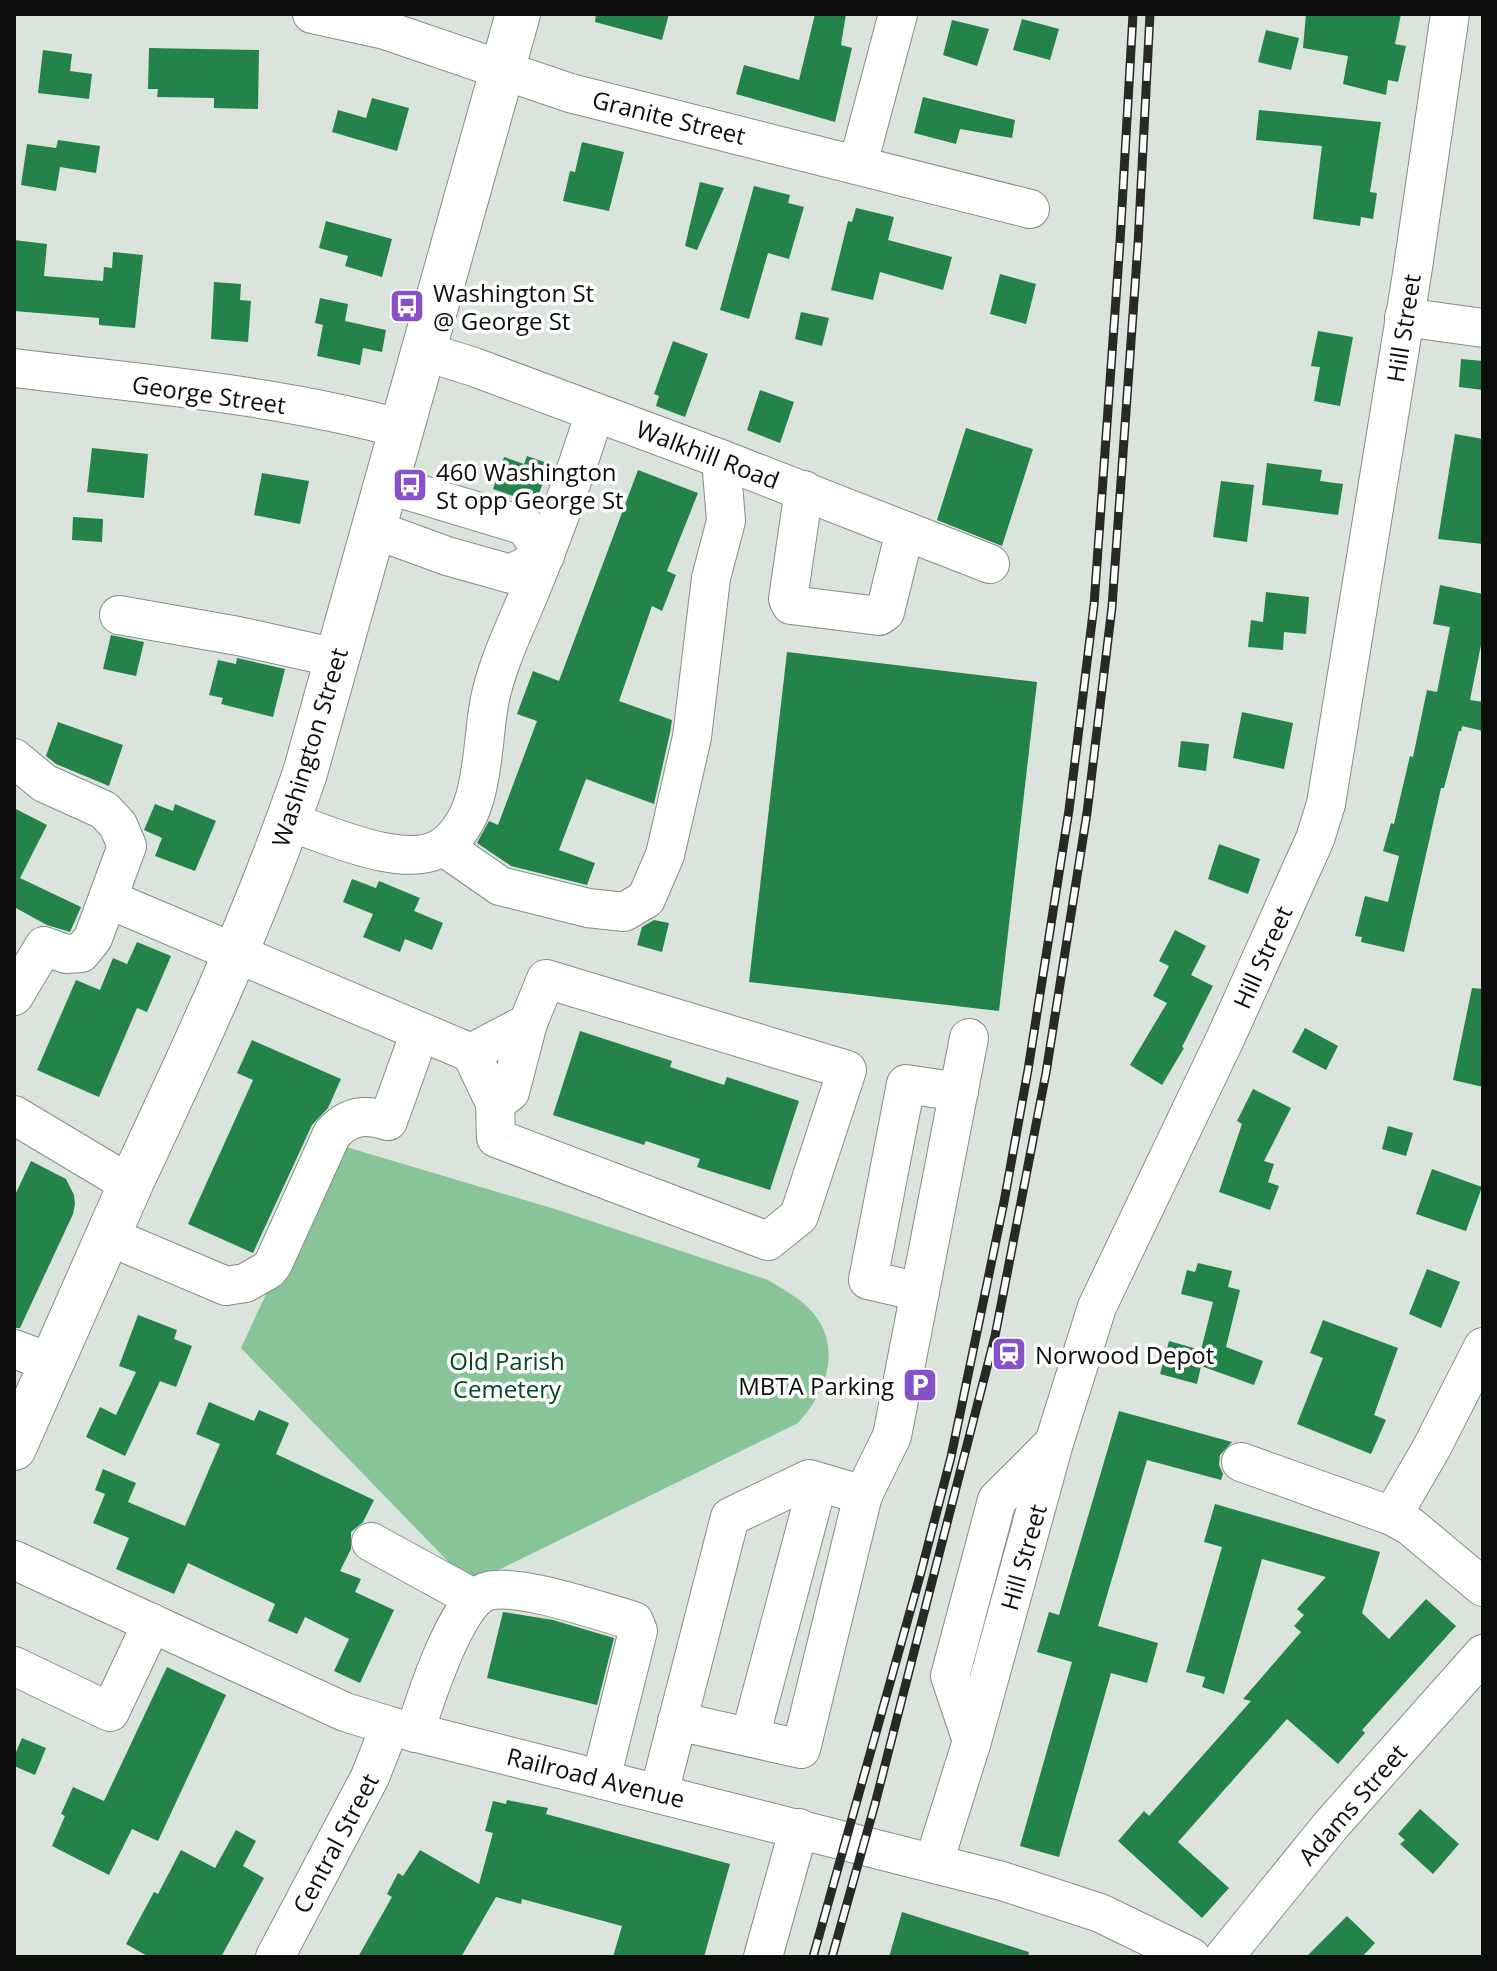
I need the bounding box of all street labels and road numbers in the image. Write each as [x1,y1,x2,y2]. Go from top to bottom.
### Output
street label: Granite Street [589,82,749,152]
street label: Hill Street [1378,272,1428,384]
street label: George Street [130,367,288,421]
street label: Walkhill Road [632,412,784,496]
street label: Washington Street [263,643,355,851]
street label: Hill Street [1225,900,1299,1014]
street label: Hill Street [992,1500,1054,1614]
street label: Adams Street [1290,1737,1414,1871]
street label: Railroad Avenue [504,1739,688,1815]
street label: Central Street [284,1767,386,1919]

